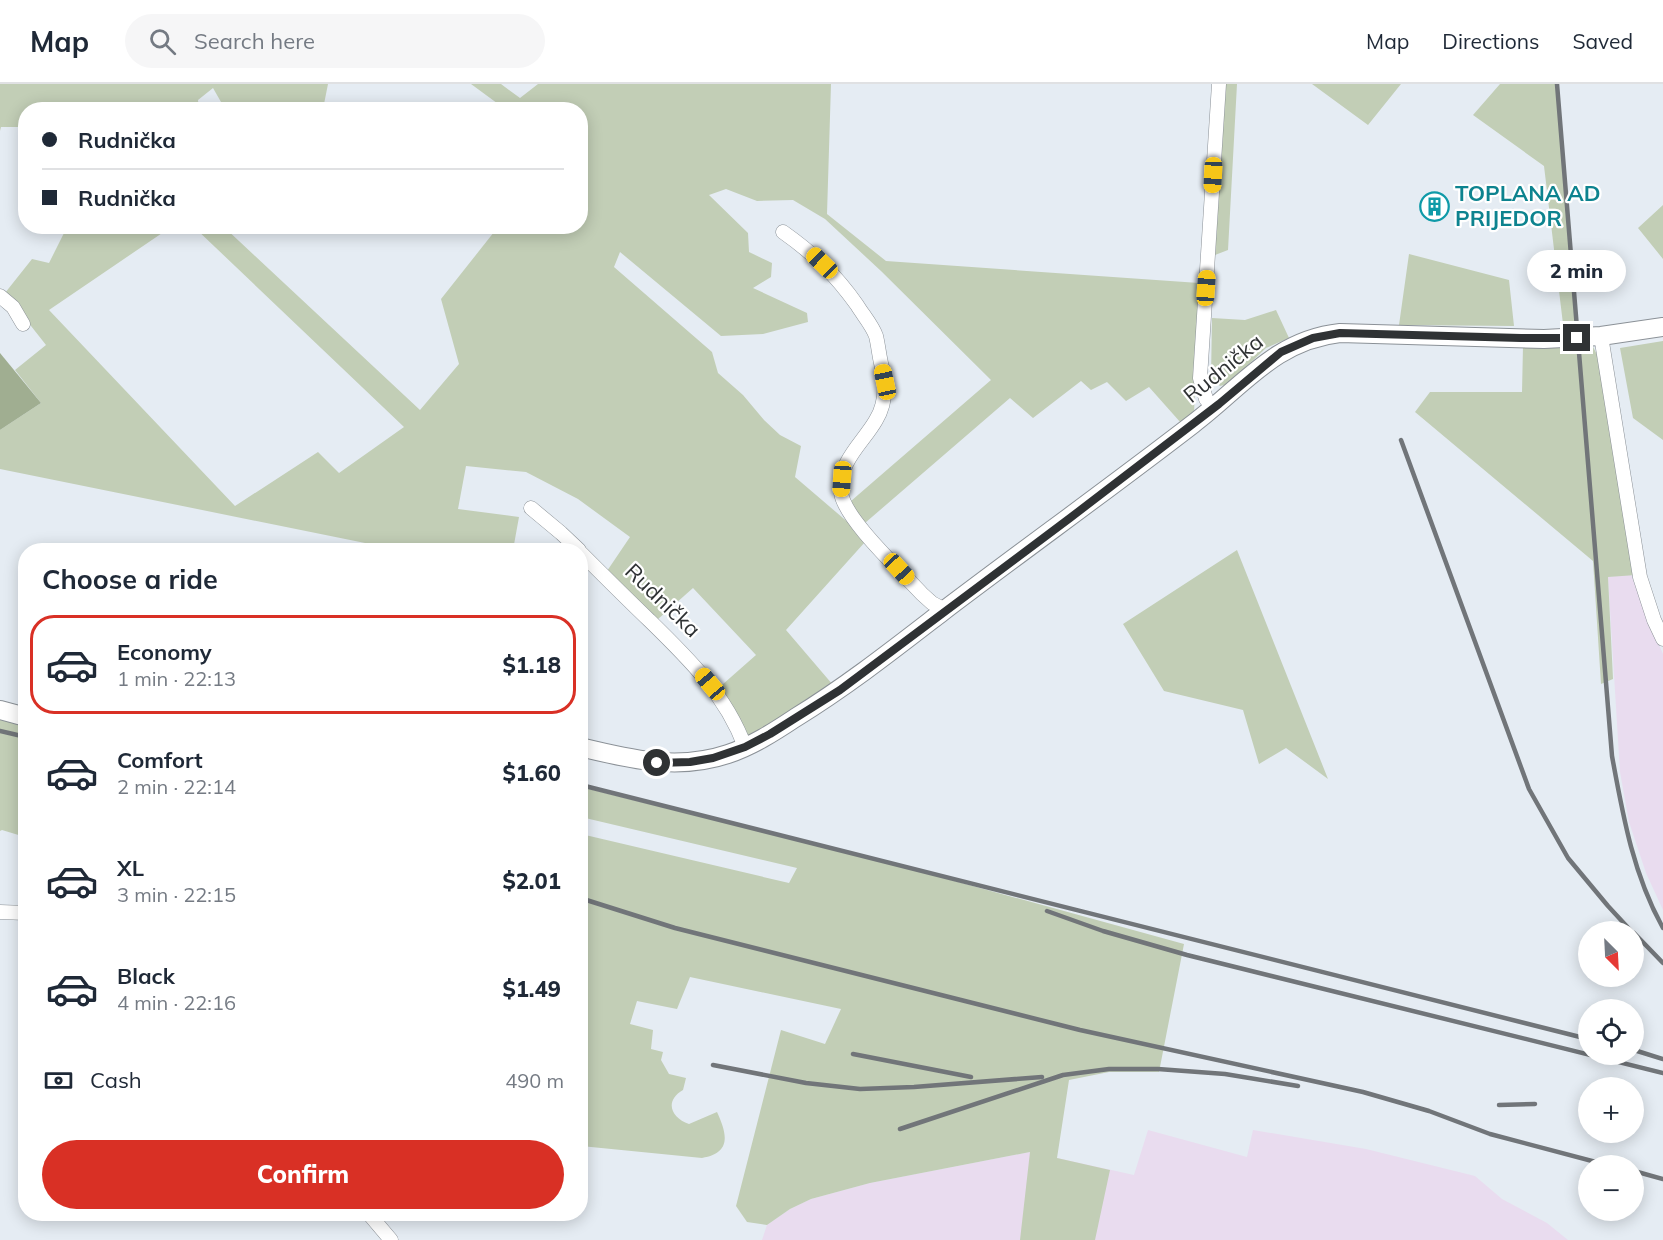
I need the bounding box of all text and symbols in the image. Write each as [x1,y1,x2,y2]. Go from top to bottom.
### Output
search box [125,14,545,68]
text: Map [30,24,89,59]
icon: search [146,25,179,58]
text: Search here [194,27,315,55]
text: Map [1366,28,1409,54]
text: Directions [1442,28,1539,54]
text: Saved [1572,28,1633,54]
text: Rudnička [78,126,176,154]
car [1203,157,1223,193]
place label: TOPLANA AD PRIJEDOR [1455,179,1601,232]
text: Rudnička [78,184,176,212]
building icon: TOPLANA AD PRIJEDOR [1418,190,1450,222]
car [803,244,841,282]
callout: 2 min [1528,251,1626,293]
text: 2 min [1550,258,1603,283]
car [1196,269,1216,307]
route end [1563,324,1590,351]
street label: Rudnička [1177,327,1269,409]
car [872,363,898,401]
car [832,460,852,498]
car [880,550,918,588]
street label: Rudnička [619,557,707,643]
text: Choose a ride [42,562,218,596]
icon: car [45,638,99,692]
text: Economy [117,638,212,666]
text: $1.18 [502,651,561,679]
car [692,664,728,704]
text: 1 min · 22:13 [117,666,236,691]
icon: car [45,746,99,800]
text: Comfort [117,746,203,774]
route start [643,749,670,776]
text: $1.60 [502,759,561,787]
text: 2 min · 22:14 [117,774,236,799]
icon: car [45,854,99,908]
text: XL [117,854,144,882]
text: $2.01 [502,867,561,895]
text: 3 min · 22:15 [117,882,236,907]
north arrow [1578,921,1644,987]
map controls [1578,921,1644,1221]
icon: car [45,962,99,1016]
text: Black [117,962,175,990]
text: $1.49 [502,975,561,1003]
text: 4 min · 22:16 [117,990,236,1015]
button: locate [1578,999,1644,1065]
icon: cash [42,1064,75,1097]
text: Cash [90,1066,142,1094]
text: 490 m [505,1068,564,1093]
button: + [1578,1077,1644,1143]
button: Confirm [42,1140,564,1209]
button: − [1578,1155,1644,1221]

